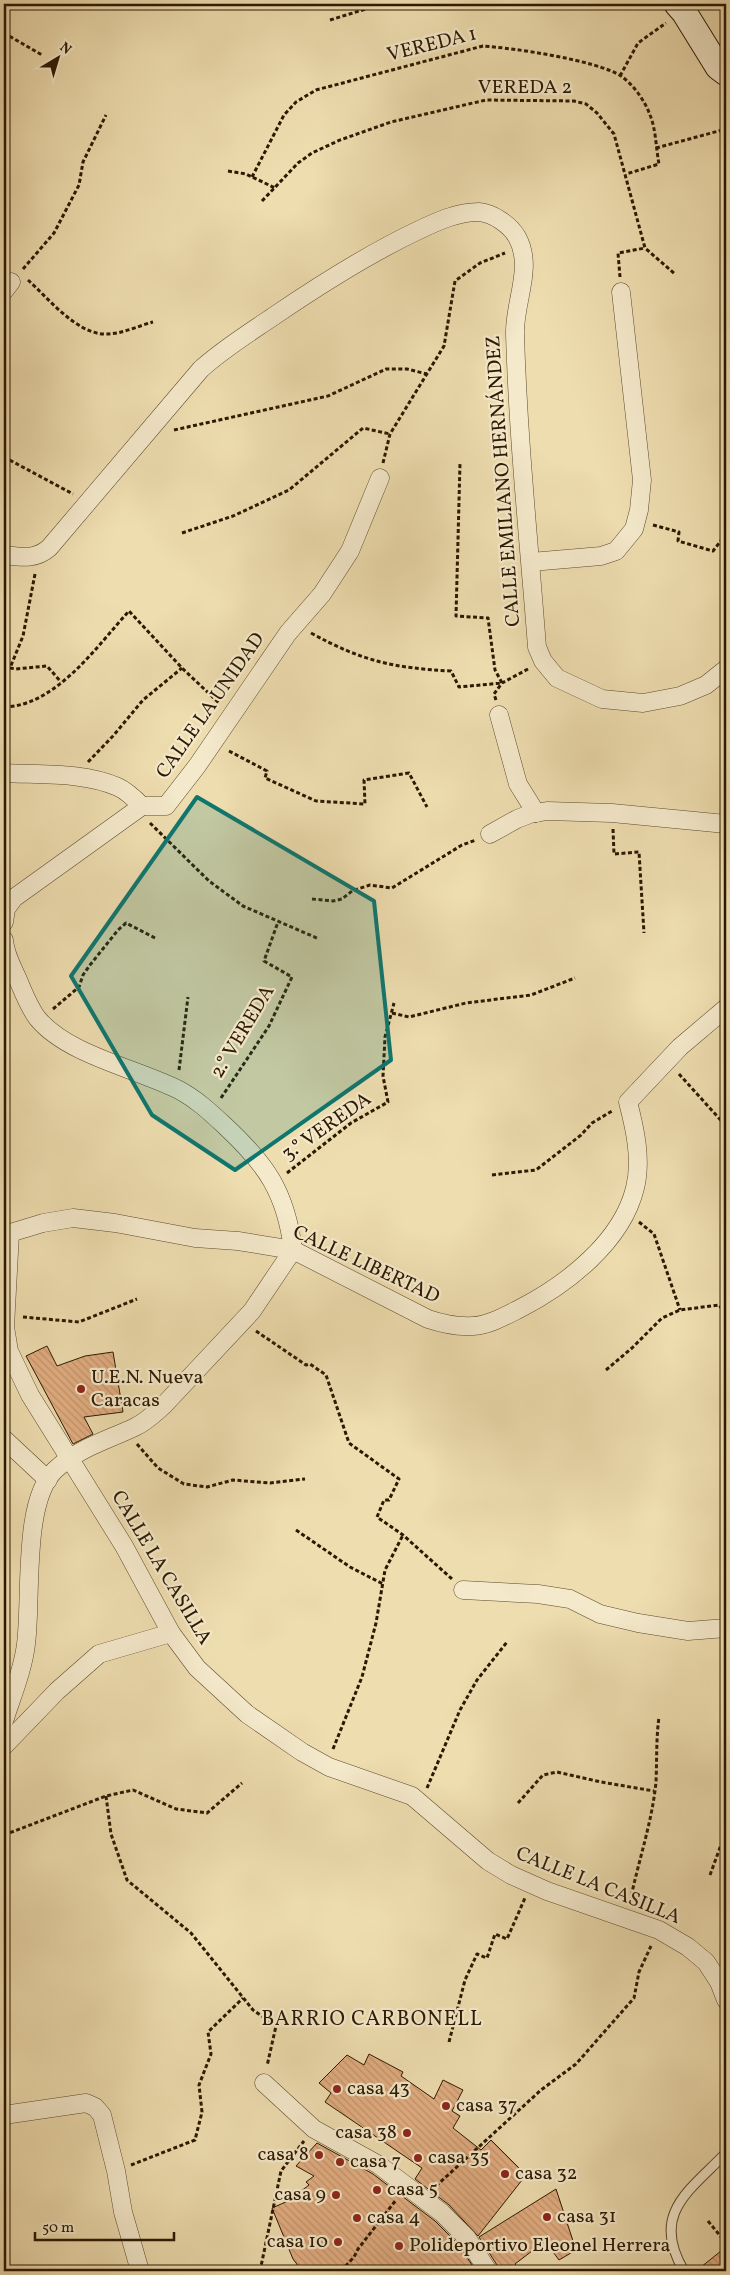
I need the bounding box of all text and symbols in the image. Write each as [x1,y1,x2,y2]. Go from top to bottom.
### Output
street label: VEREDA 1 [384,20,480,70]
north arrow [32,32,82,82]
text: N [55,38,75,60]
street label: VEREDA 2 [478,74,572,102]
street label: CALLE EMILIANO HERNÁNDEZ [480,334,528,628]
street label: CALLE LA UNIDAD [150,627,272,785]
street label: 2.° VEREDA [204,980,282,1084]
street label: 3.° VEREDA [276,1086,378,1168]
street label: CALLE LIBERTAD [288,1219,444,1311]
place label: U.E.N. Nueva Caracas [91,1364,203,1415]
marker: U.E.N. Nueva Caracas [75,1383,87,1395]
street label: CALLE LA CASILLA [104,1485,218,1651]
street label: CALLE LA CASILLA [511,1840,685,1932]
district label: BARRIO CARBONELL [261,2005,483,2034]
place label: casa 43 [347,2075,410,2103]
marker: casa 43 [331,2083,343,2095]
place label: casa 37 [456,2092,517,2120]
marker: casa 37 [440,2100,452,2112]
place label: casa 38 [335,2119,397,2147]
marker: casa 38 [401,2127,413,2139]
place label: casa 8 [257,2141,309,2169]
place label: casa 35 [428,2144,489,2172]
place label: casa 7 [350,2148,401,2176]
marker: casa 8 [313,2149,325,2161]
marker: casa 35 [412,2152,424,2164]
marker: casa 7 [334,2156,346,2168]
place label: casa 32 [515,2160,577,2188]
marker: casa 32 [499,2168,511,2180]
place label: casa 5 [387,2176,438,2204]
place label: casa 9 [274,2181,326,2209]
marker: casa 5 [371,2184,383,2196]
marker: casa 9 [330,2189,342,2201]
place label: casa 31 [557,2203,616,2231]
place label: casa 4 [367,2204,420,2232]
scale bar [35,2210,174,2242]
marker: casa 31 [541,2211,553,2223]
marker: casa 4 [351,2212,363,2224]
text: 50 m [42,2218,74,2239]
place label: casa 10 [267,2228,328,2256]
place label: Polideportivo Eleonel Herrera [409,2232,671,2260]
marker: casa 10 [332,2236,344,2248]
marker: Polideportivo Eleonel Herrera [393,2240,405,2252]

